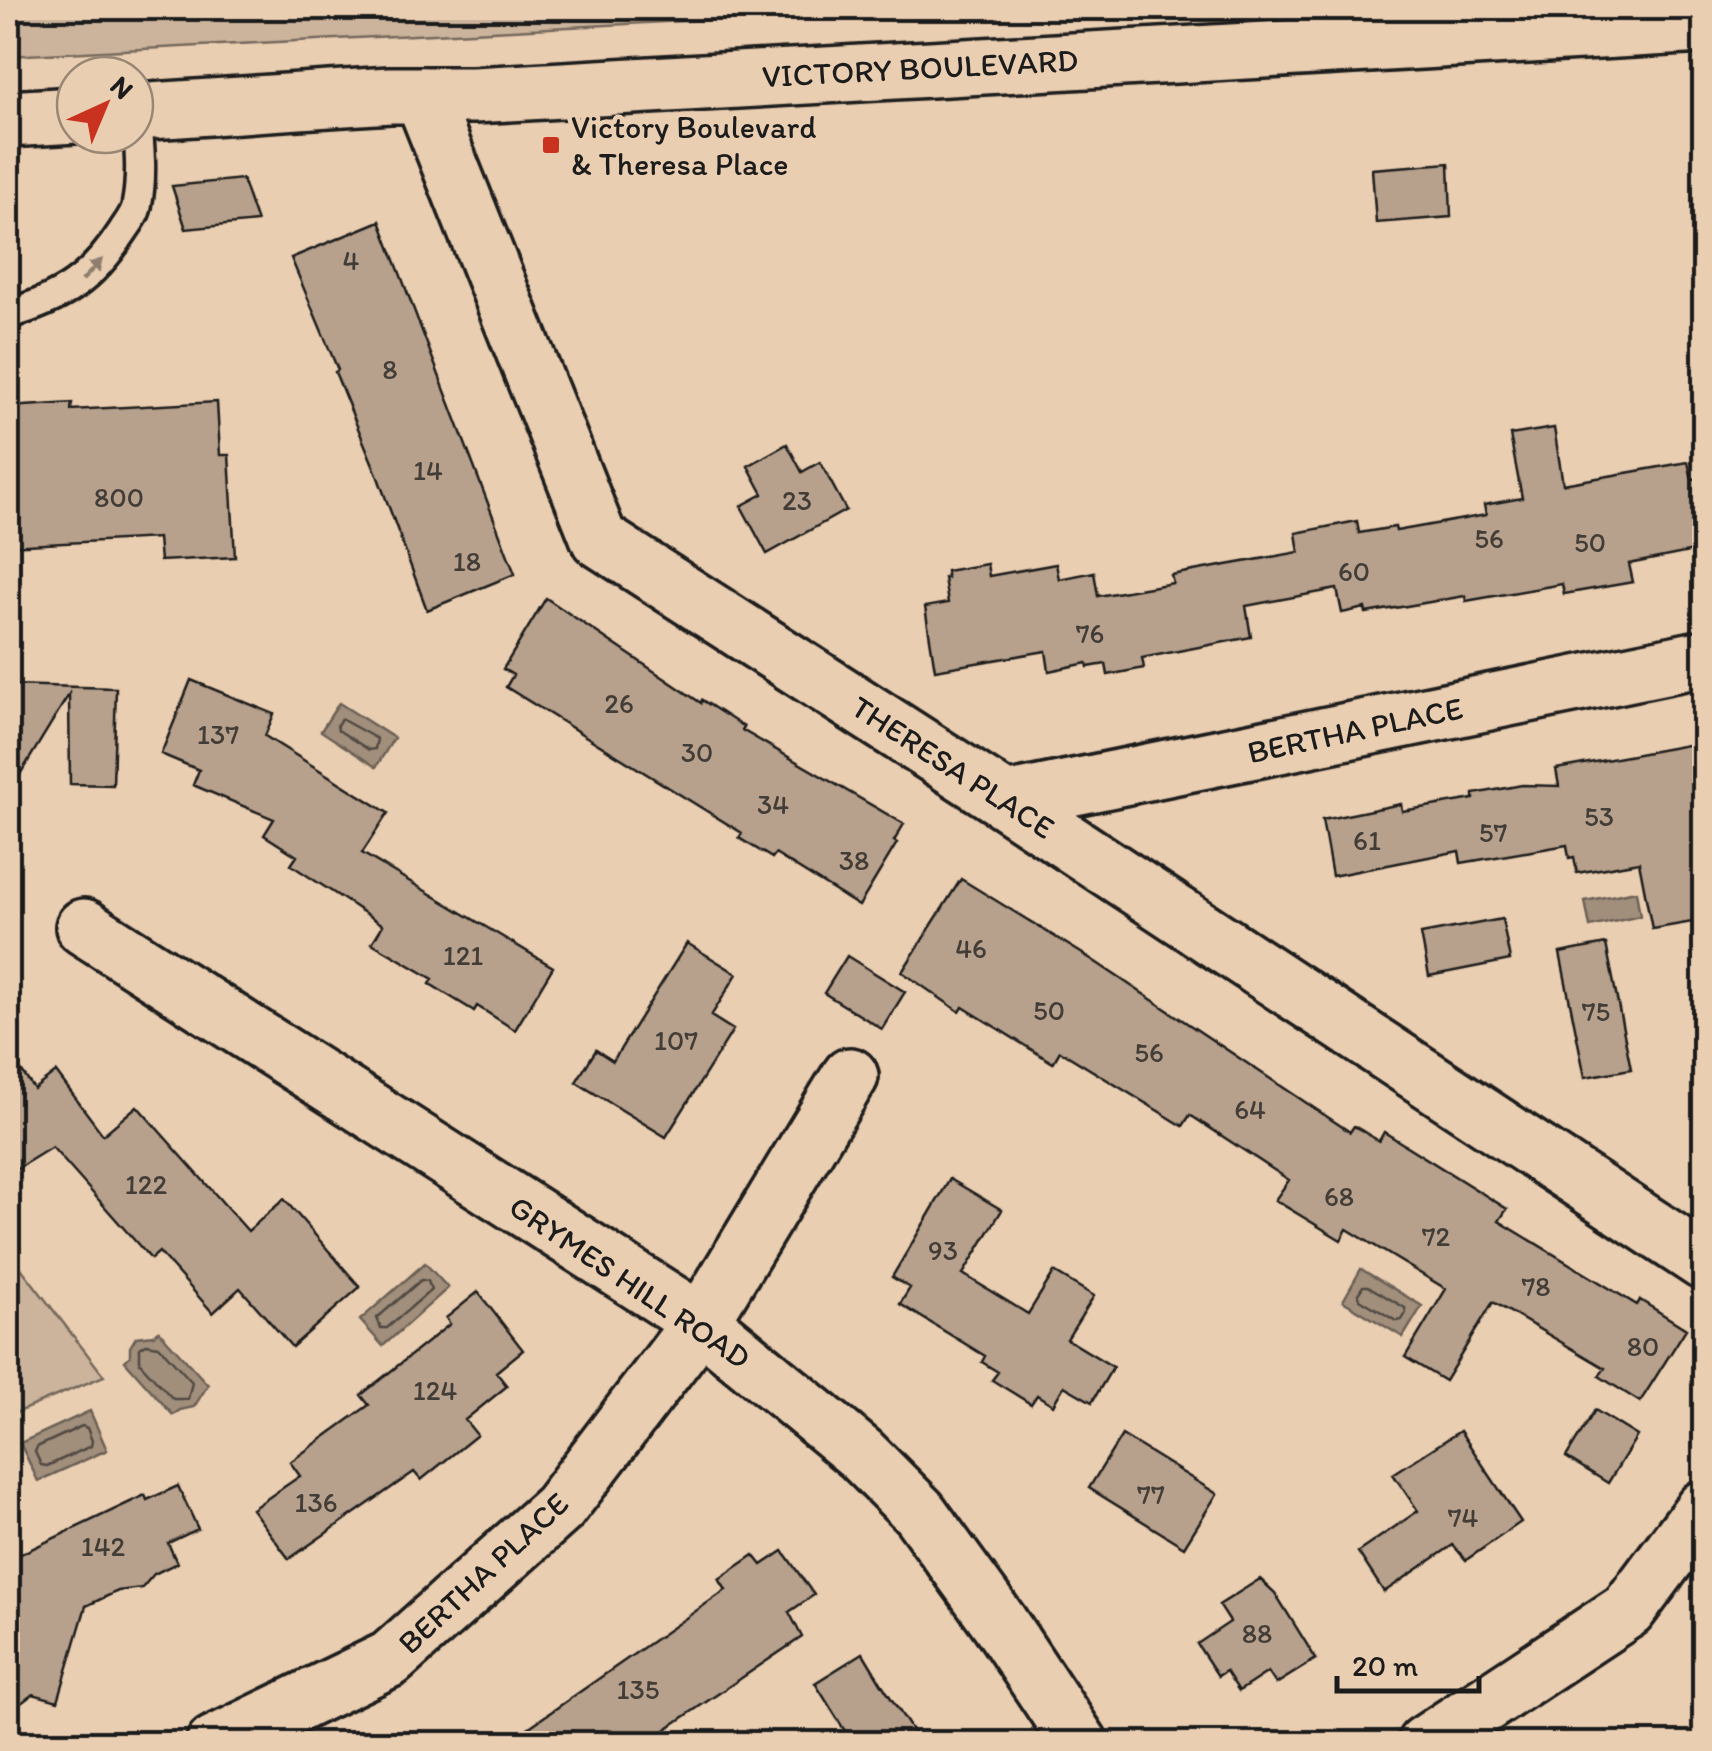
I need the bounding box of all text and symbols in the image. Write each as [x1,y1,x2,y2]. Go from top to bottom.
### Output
street label: VICTORY BOULEVARD [761,41,1079,95]
north arrow [55,55,155,155]
text: N [104,68,141,106]
place label: Victory Boulevard & Theresa Place [571,108,816,183]
marker: Victory Boulevard & Theresa Place [540,134,562,156]
house number: 4 [343,243,360,277]
one-way arrow [80,258,103,282]
house number: 8 [382,352,398,386]
house number: 14 [413,453,443,487]
house number: 800 [94,480,144,514]
house number: 23 [782,483,812,517]
house number: 56 [1474,521,1504,555]
house number: 50 [1574,525,1606,559]
house number: 18 [453,544,481,578]
house number: 60 [1338,554,1370,588]
house number: 76 [1076,616,1104,650]
house number: 26 [604,686,634,720]
street label: THERESA PLACE [844,687,1062,847]
street label: BERTHA PLACE [1244,689,1466,771]
house number: 137 [197,717,239,751]
house number: 30 [681,735,713,769]
house number: 34 [757,787,789,821]
house number: 53 [1584,799,1614,833]
house number: 57 [1479,815,1507,849]
house number: 61 [1353,823,1381,857]
house number: 38 [839,843,869,877]
house number: 46 [955,931,987,965]
house number: 121 [443,938,483,972]
house number: 50 [1033,993,1065,1027]
house number: 75 [1582,994,1610,1028]
house number: 107 [654,1023,698,1057]
house number: 56 [1134,1035,1164,1069]
house number: 64 [1234,1092,1266,1126]
house number: 122 [125,1167,167,1201]
house number: 68 [1324,1179,1354,1213]
street label: GRYMES HILL ROAD [502,1187,758,1377]
house number: 72 [1422,1219,1451,1253]
house number: 93 [928,1233,958,1267]
house number: 78 [1521,1269,1551,1303]
house number: 80 [1627,1329,1659,1363]
house number: 124 [413,1373,457,1407]
house number: 77 [1137,1477,1165,1511]
street label: BERTHA PLACE [390,1484,576,1662]
house number: 136 [294,1485,338,1519]
house number: 74 [1448,1500,1479,1534]
house number: 142 [81,1529,126,1563]
house number: 88 [1242,1616,1272,1650]
scale bar [1337,1631,1480,1693]
text: 20 m [1352,1647,1418,1684]
house number: 135 [617,1672,659,1706]

